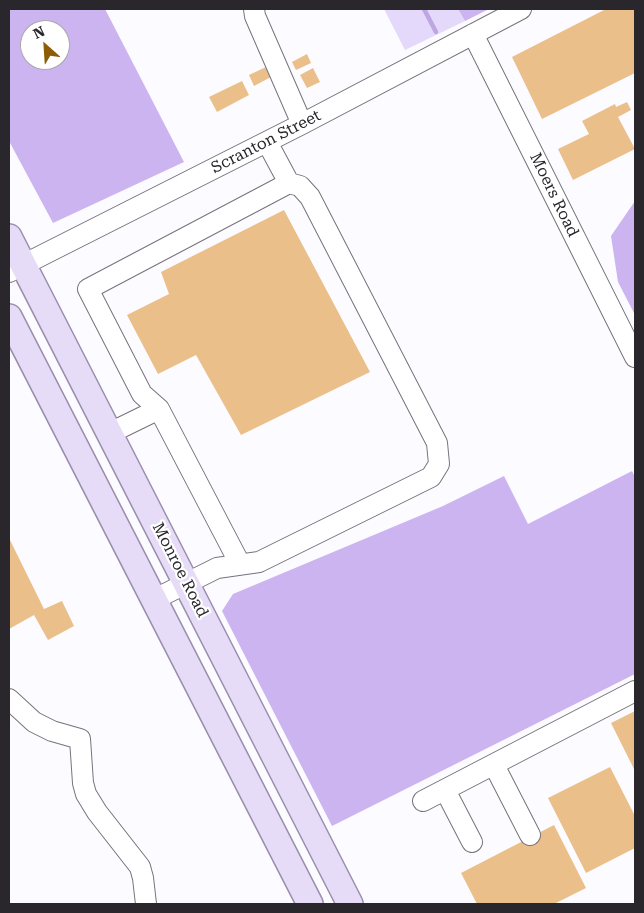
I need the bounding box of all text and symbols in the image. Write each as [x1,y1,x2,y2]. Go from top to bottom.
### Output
north arrow [20,20,70,70]
text: N [31,23,47,42]
street label: Scranton Street [208,106,324,178]
street label: Moers Road [525,150,583,240]
street label: Monroe Road [148,519,212,621]

